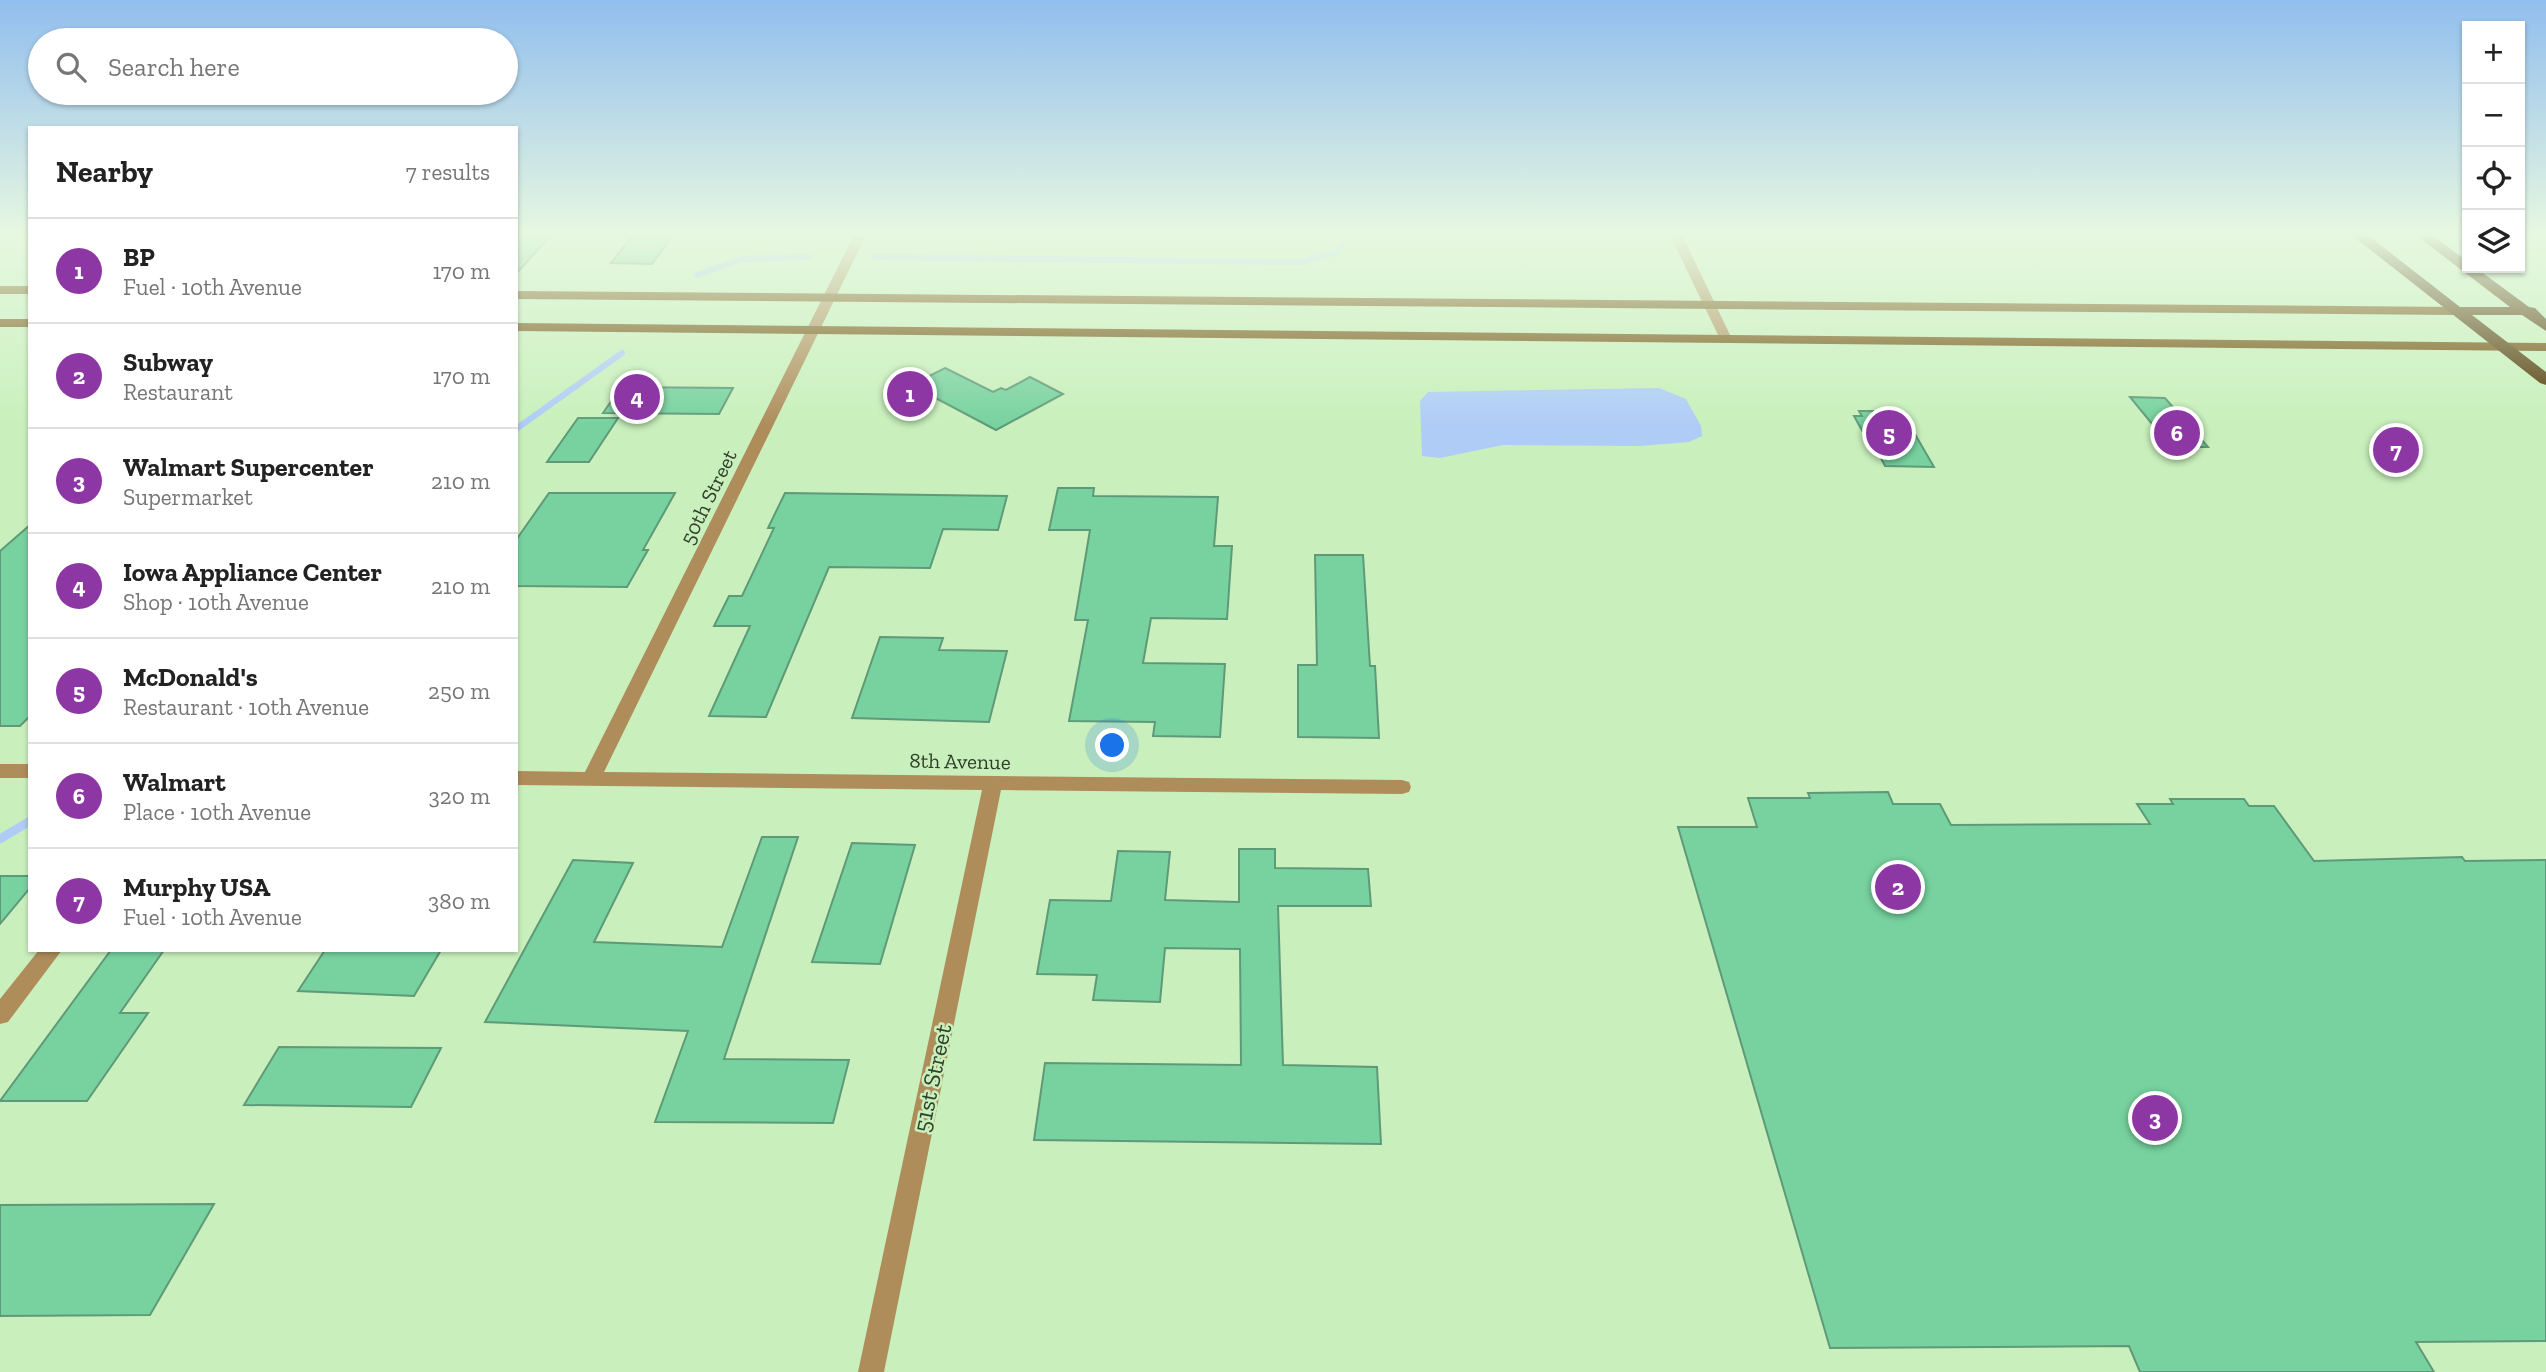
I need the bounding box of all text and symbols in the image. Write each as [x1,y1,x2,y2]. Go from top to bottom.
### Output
map controls [2462,21,2525,273]
button: + [2462,21,2525,84]
search box [28,28,518,105]
icon: search [52,48,90,86]
text: Search here [108,51,240,83]
button: − [2462,84,2525,147]
button: locate [2462,147,2525,210]
text: Nearby [56,154,153,190]
text: 7 results [406,158,490,186]
button: layers [2462,210,2525,273]
text: BP [123,241,155,273]
text: 1 [74,257,84,285]
text: 170 m [432,257,490,285]
text: Fuel · 10th Avenue [123,273,302,301]
text: Subway [123,346,213,378]
text: 2 [73,362,85,390]
text: 170 m [432,362,490,390]
pin: 1 [887,368,933,420]
pin: 4 [614,371,660,423]
text: Restaurant [123,378,233,406]
pin: 5 [1866,407,1912,459]
pin: 6 [2154,407,2200,459]
pin: 7 [2373,424,2419,476]
street label: 50th Street [674,445,742,548]
text: Walmart Supercenter [123,451,374,483]
text: 3 [73,467,85,495]
text: 210 m [431,467,490,495]
text: Supermarket [123,483,253,511]
text: Iowa Appliance Center [123,556,382,588]
text: 4 [72,572,86,600]
text: 210 m [431,572,490,600]
text: Shop · 10th Avenue [123,588,309,616]
text: McDonald's [123,661,258,693]
text: 5 [73,677,85,705]
text: 250 m [428,677,490,705]
text: Restaurant · 10th Avenue [123,693,369,721]
your location [1095,728,1129,762]
street label: 8th Avenue [909,748,1011,774]
text: Walmart [123,766,226,798]
text: 6 [73,782,85,810]
text: 320 m [429,782,490,810]
text: Place · 10th Avenue [123,798,311,826]
pin: 2 [1875,861,1921,913]
text: Murphy USA [123,871,270,903]
text: 7 [73,887,85,915]
text: 380 m [428,887,490,915]
text: Fuel · 10th Avenue [123,903,302,931]
street label: 51st Street [906,1021,958,1135]
pin: 3 [2132,1092,2178,1144]

